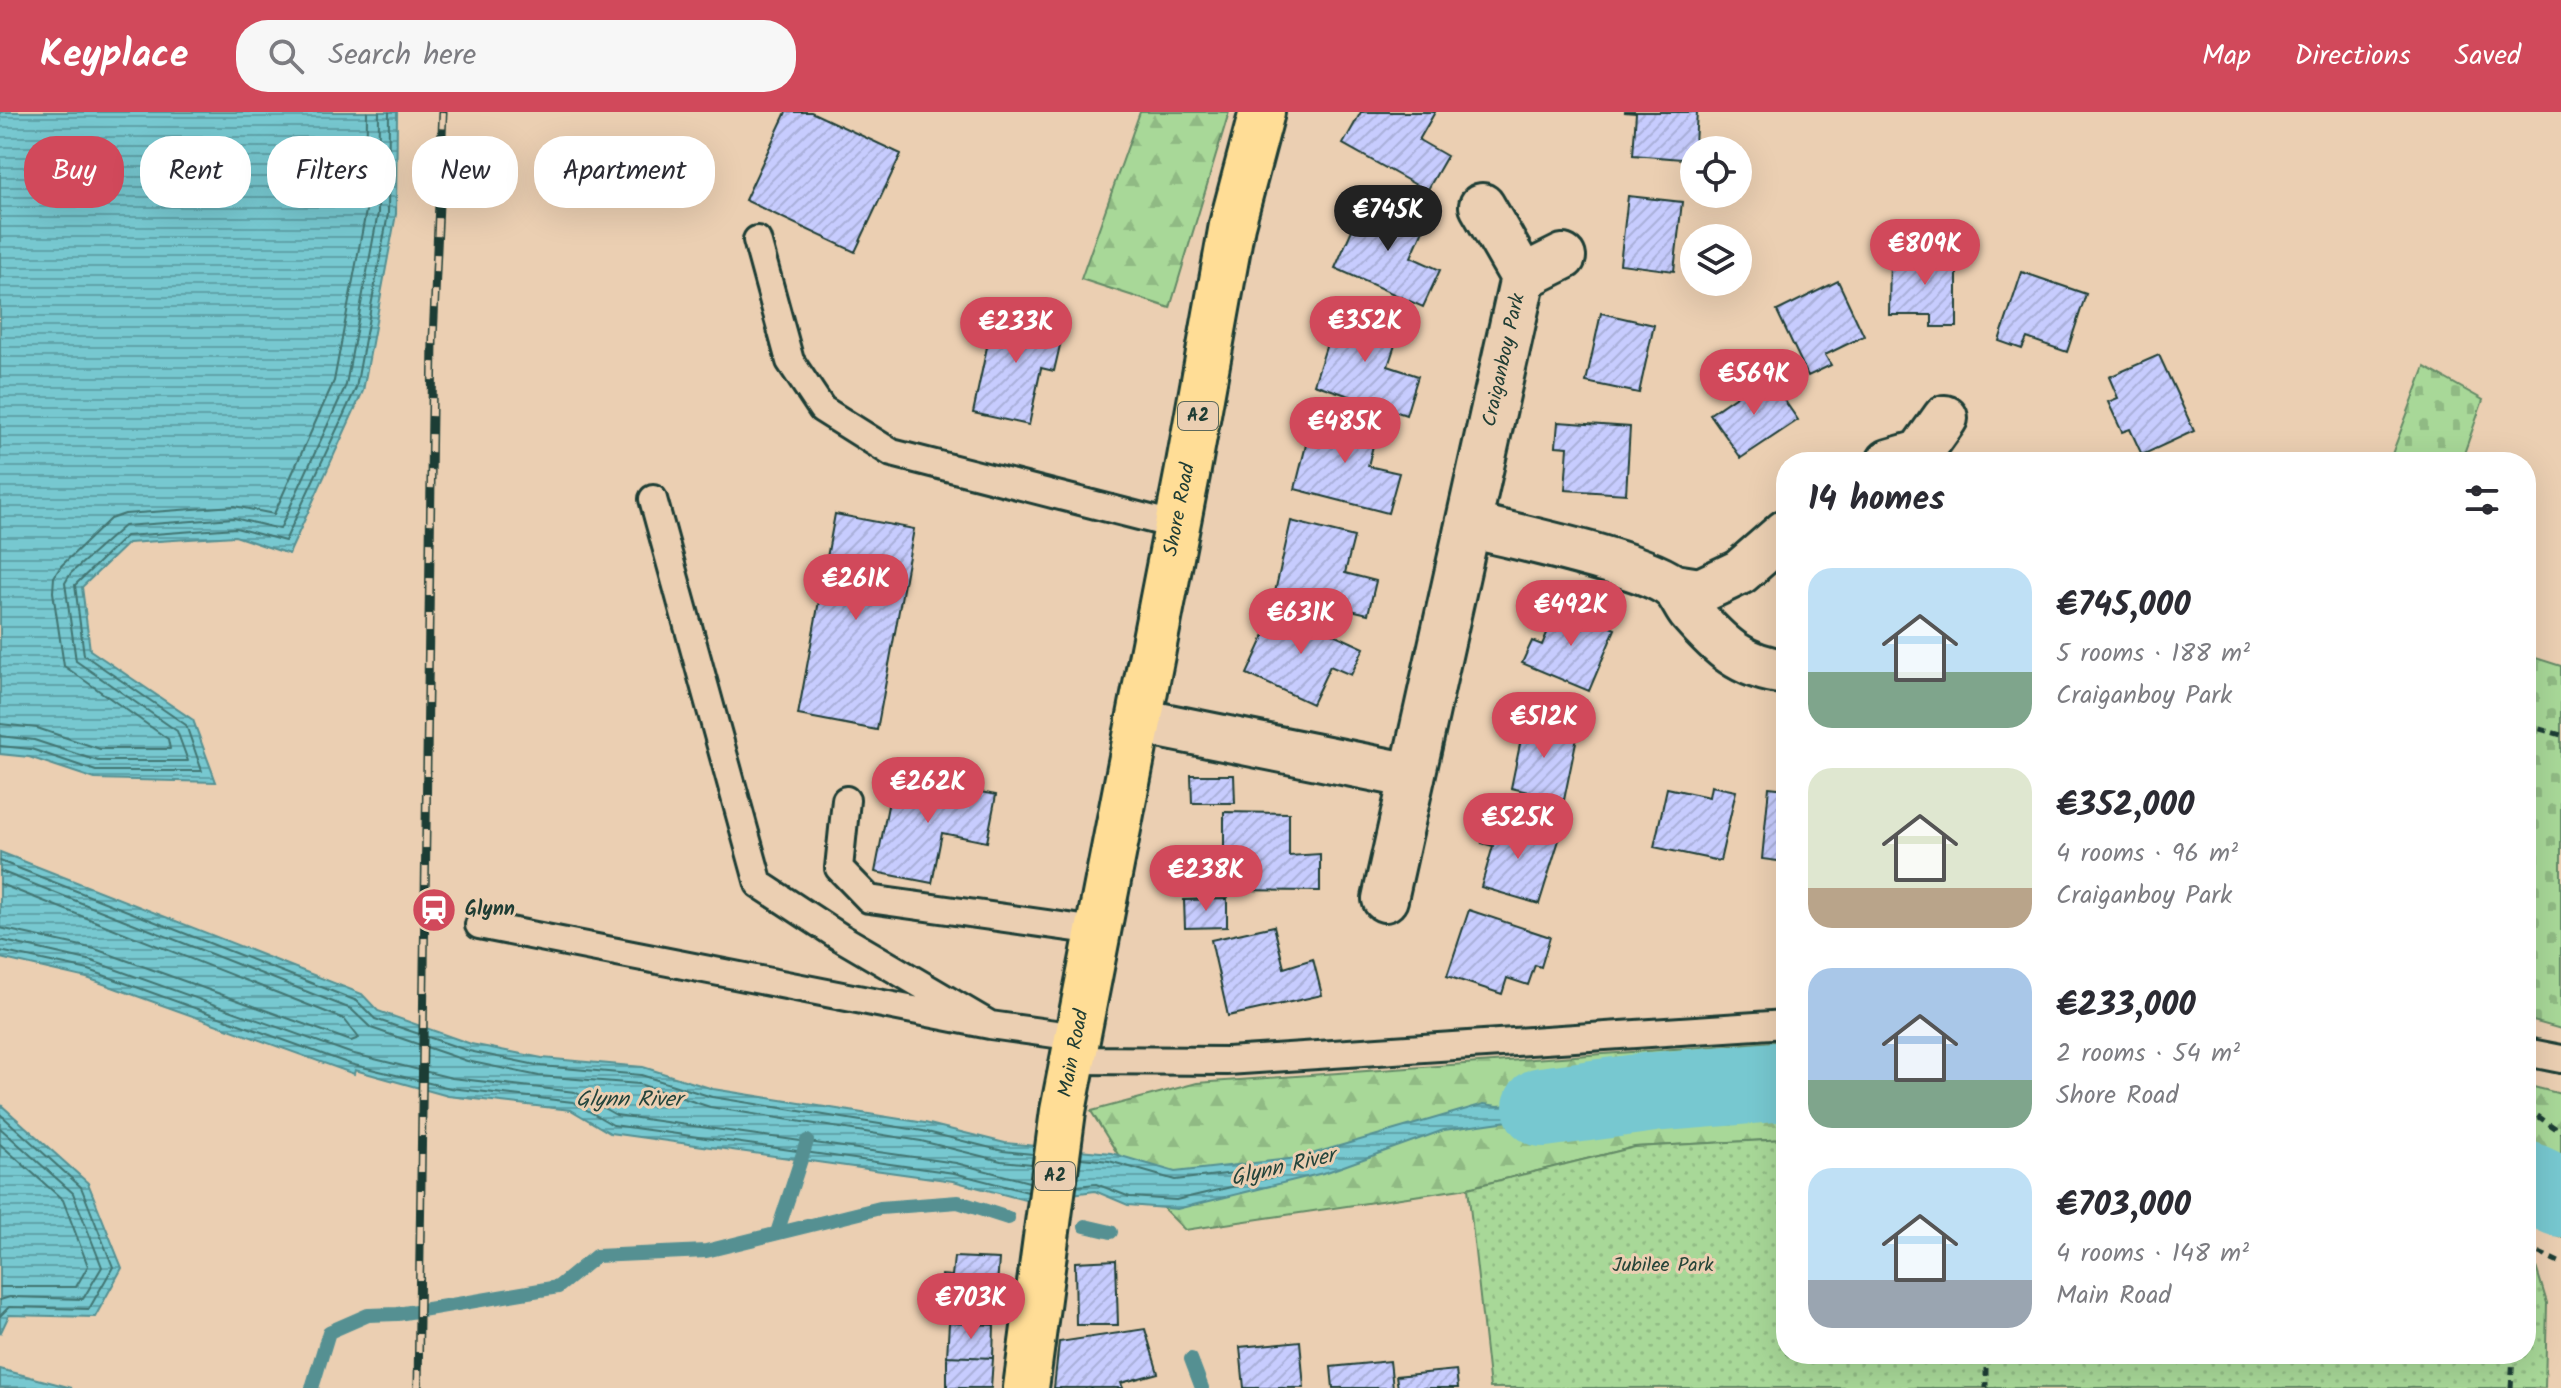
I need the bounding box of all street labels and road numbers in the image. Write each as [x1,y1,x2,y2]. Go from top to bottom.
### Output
street label: Craiganboy Park [1474,290,1535,430]
road number: A2 [1178,402,1218,430]
street label: Shore Road [1156,460,1205,559]
street label: Main Road [1050,1006,1099,1100]
road number: A2 [1035,1162,1075,1190]

